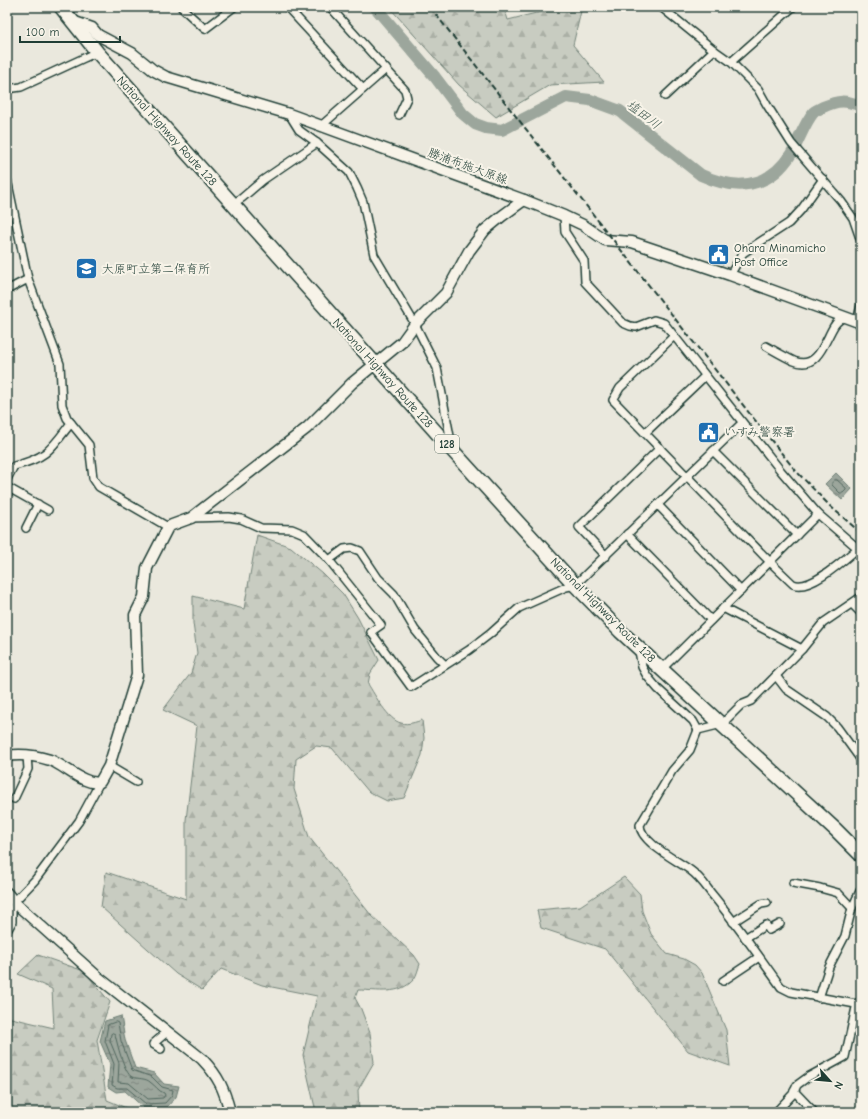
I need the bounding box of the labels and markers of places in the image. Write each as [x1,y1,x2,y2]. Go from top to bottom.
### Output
place label: Ohara Minamicho Post Office [734,241,826,269]
public building icon: Ohara Minamicho Post Office [705,242,731,268]
school or university icon: 大原町立第二保育所 [73,256,99,282]
place label: 大原町立第二保育所 [102,262,210,276]
public building icon: いすみ警察署 [695,419,721,445]
place label: いすみ警察署 [724,425,795,439]

